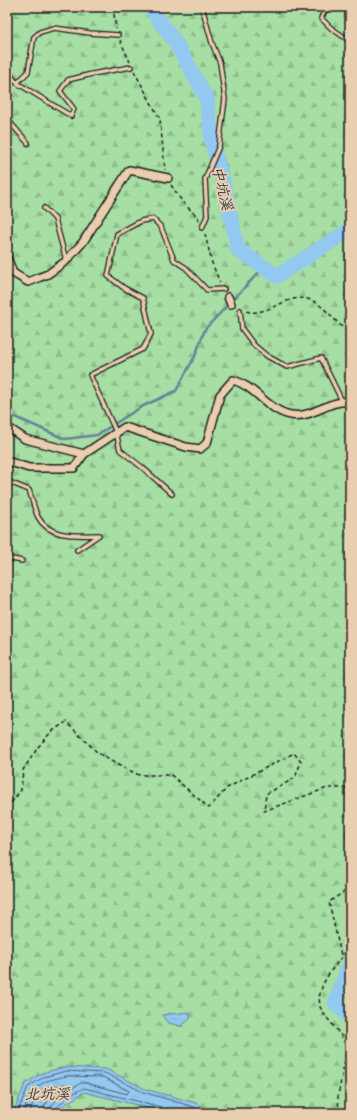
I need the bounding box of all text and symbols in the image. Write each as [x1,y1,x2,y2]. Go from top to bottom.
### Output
water label: 中坑溪 [208,164,238,213]
water label: 北坑溪 [24,1084,70,1103]

